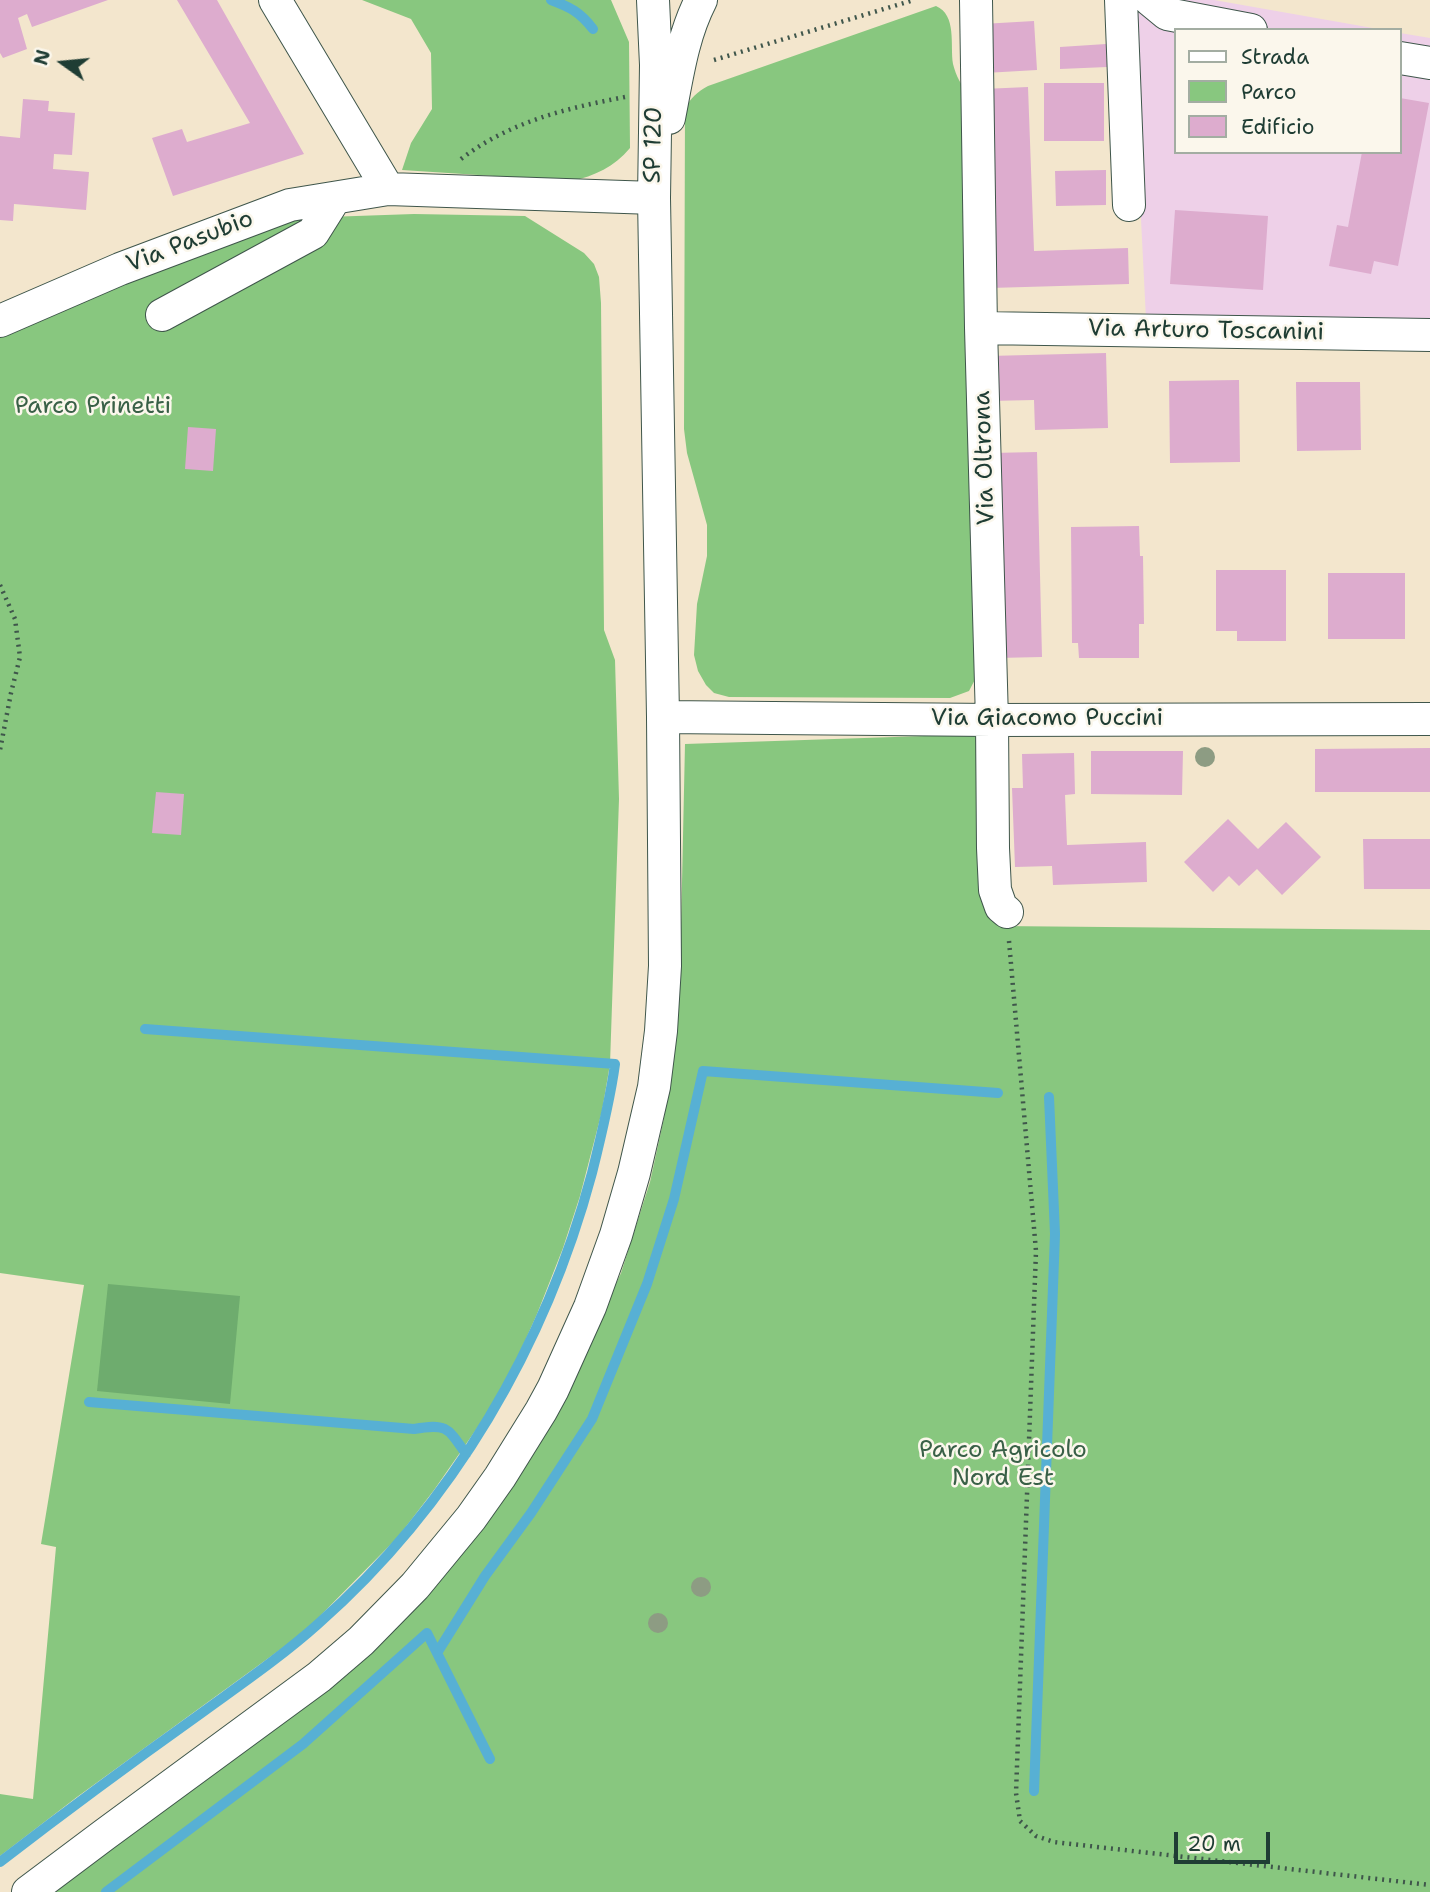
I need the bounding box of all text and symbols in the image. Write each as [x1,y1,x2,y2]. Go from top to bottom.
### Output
north arrow [28,28,98,98]
legend [1174,28,1402,154]
text: Strada [1241,43,1309,71]
text: N [28,47,56,68]
text: Parco [1241,78,1296,106]
street label: SP 120 [639,106,669,184]
text: Edificio [1241,113,1314,141]
street label: Via Pasubio [123,205,257,279]
street label: Via Arturo Toscanini [1088,315,1324,347]
street label: Via Oltrona [968,390,1002,526]
park label: Parco Prinetti [15,393,171,421]
street label: Via Giacomo Puccini [931,705,1163,733]
park label: Parco Agricolo Nord Est [919,1437,1087,1493]
scale bar [1178,1818,1274,1862]
text: 20 m [1187,1830,1241,1858]

